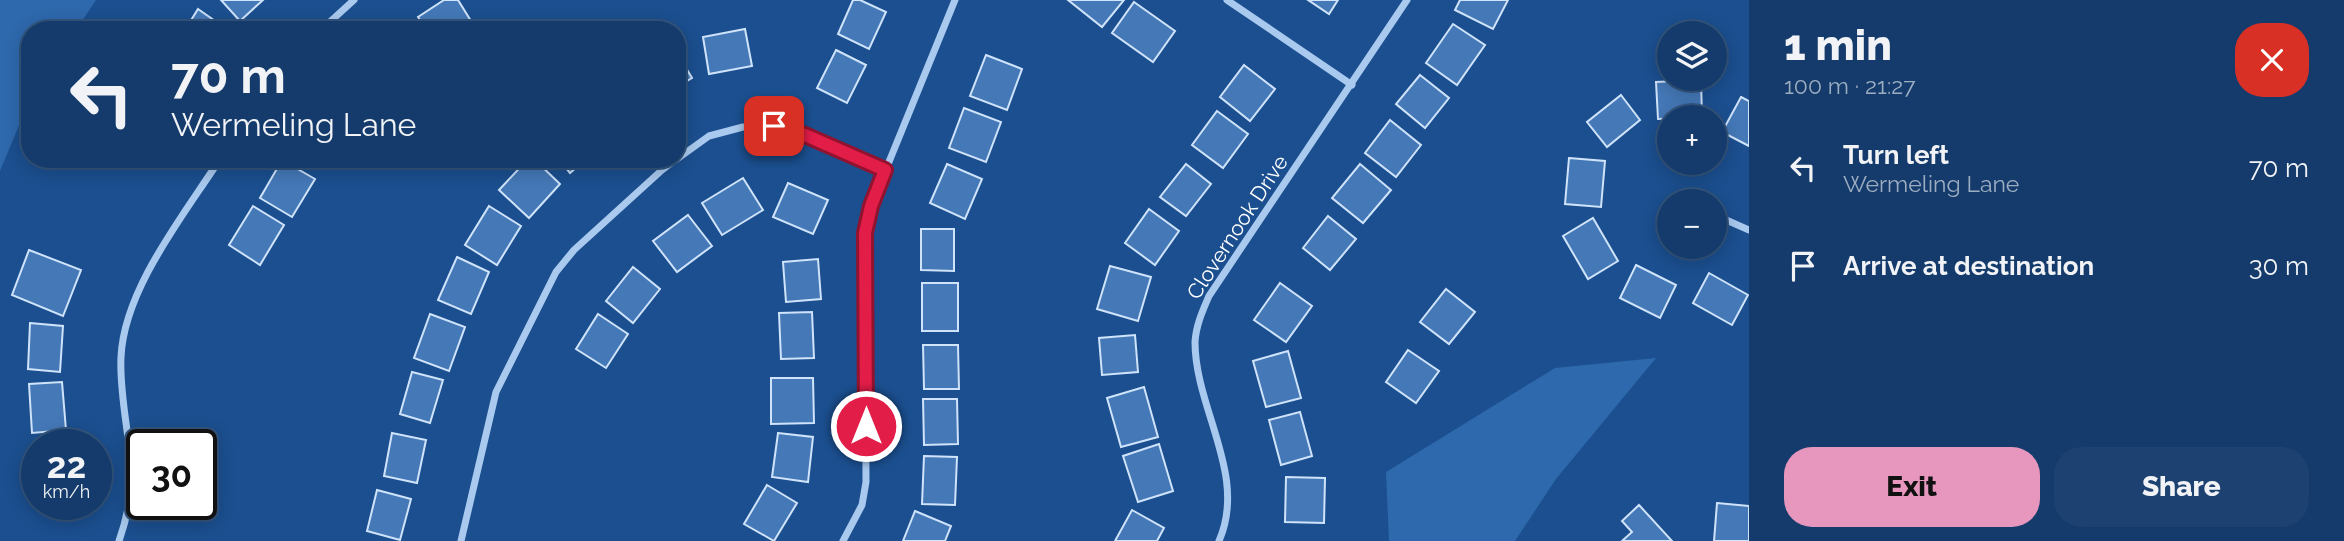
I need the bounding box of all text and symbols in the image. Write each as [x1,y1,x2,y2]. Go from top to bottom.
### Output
map controls [1657,21,1727,259]
button: layers [1657,21,1727,91]
text: 1 min [1784,21,1892,70]
button: close [2235,23,2309,97]
text: 70 m [171,47,286,104]
icon: left [56,49,147,140]
text: 100 m · 21:27 [1784,72,1916,99]
pin [744,96,804,156]
button: + [1657,105,1727,175]
text: Wermeling Lane [171,106,416,143]
icon: arrive [755,107,793,145]
text: Turn left [1843,140,1949,170]
icon: left [1784,149,1822,187]
street label: Clovernook Drive [1181,150,1293,304]
text: 70 m [2249,153,2309,183]
text: Wermeling Lane [1843,170,2019,197]
button: − [1657,189,1727,259]
icon: arrive [1784,247,1822,285]
text: Arrive at destination [1843,251,2094,281]
text: 30 m [2249,251,2309,281]
position arrow [829,389,903,463]
speed limit sign: 30 [126,429,217,520]
text: 22 [47,445,86,486]
button: Exit [1784,447,2040,527]
button: Share [2054,447,2309,527]
text: km/h [43,481,90,502]

